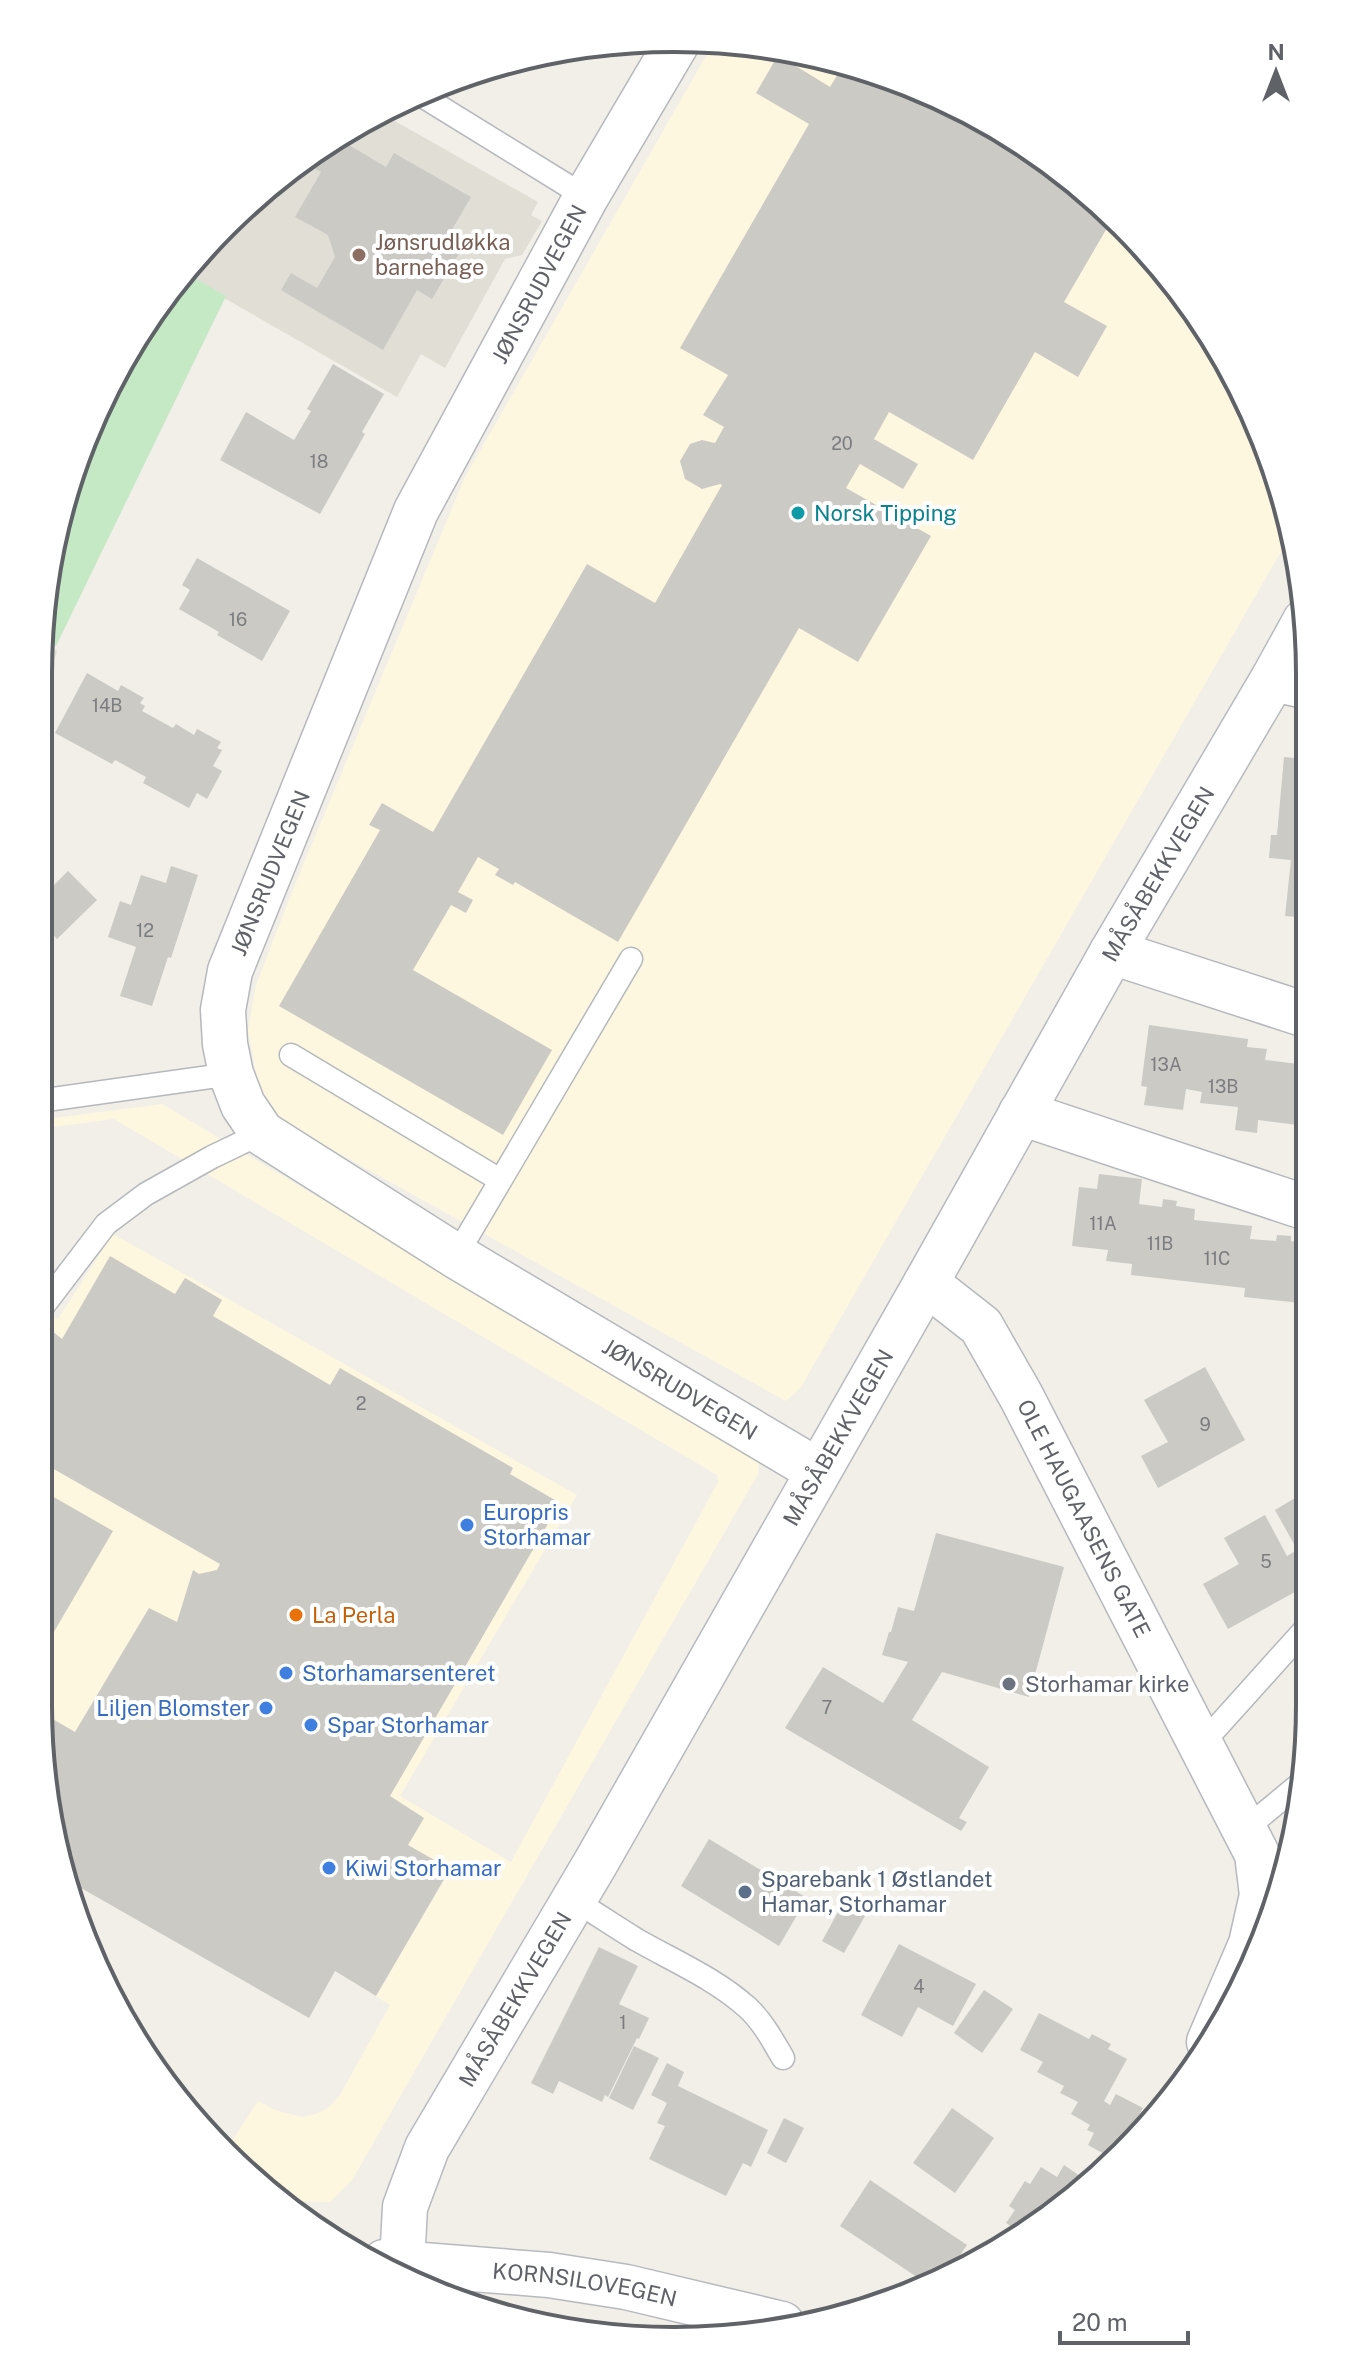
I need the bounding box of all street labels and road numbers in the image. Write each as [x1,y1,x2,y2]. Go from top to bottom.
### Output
street label: JØNSRUDVEGEN [486,200,592,368]
street label: MÅSÅBEKKVEGEN [1096,782,1220,966]
street label: JØNSRUDVEGEN [225,787,315,959]
street label: JØNSRUDVEGEN [598,1333,762,1445]
street label: MÅSÅBEKKVEGEN [778,1345,899,1530]
street label: OLE HAUGAASENS GATE [1012,1395,1156,1642]
street label: MÅSÅBEKKVEGEN [453,1907,577,2091]
street label: KORNSILOVEGEN [491,2258,679,2312]

